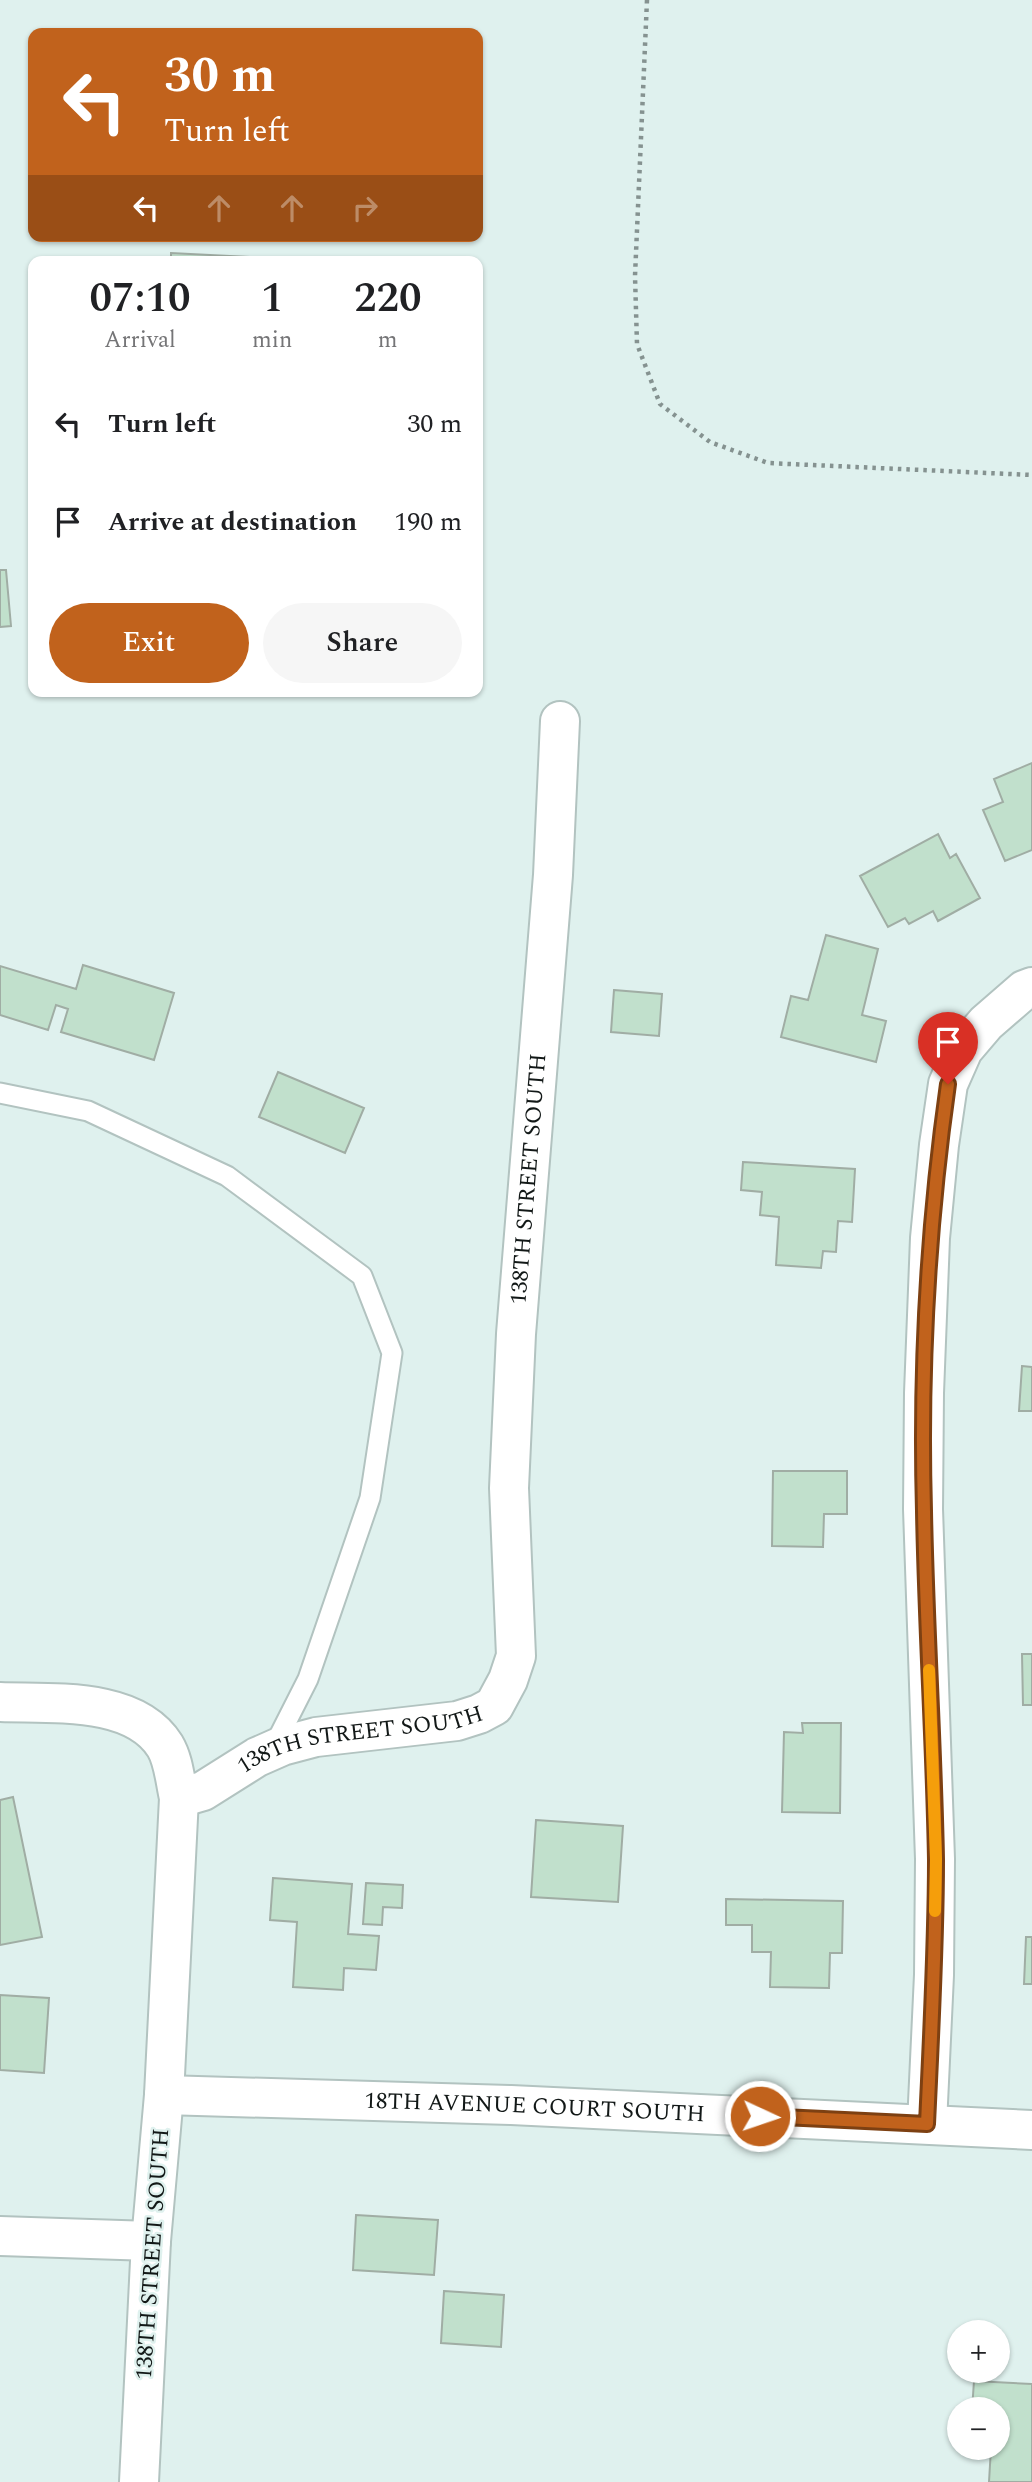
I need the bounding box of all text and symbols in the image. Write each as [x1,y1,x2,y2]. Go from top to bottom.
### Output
text: 30 m [164,39,275,114]
icon: left [49,56,140,147]
text: Turn left [164,107,290,156]
icon: left [127,189,165,227]
icon: ahead [200,189,238,227]
icon: ahead [273,189,311,227]
icon: right [346,189,384,227]
text: 07:10 [90,267,191,330]
text: 1 [261,267,283,330]
text: 220 [354,267,421,330]
text: Arrival [104,323,176,358]
text: min [252,323,292,358]
text: m [378,323,398,358]
text: Turn left [108,404,216,444]
text: 30 m [407,404,462,444]
icon: left [49,405,87,443]
text: Arrive at destination [108,502,357,542]
text: 190 m [394,502,462,542]
icon: arrive [49,503,87,541]
button: Exit [49,603,249,683]
button: Share [263,603,462,683]
pin [918,1012,978,1084]
icon: arrive [929,1023,967,1061]
street label: 138TH STREET SOUTH [501,1052,556,1306]
street label: 138TH STREET SOUTH [230,1696,488,1783]
position arrow [723,2079,797,2153]
street label: 18TH AVENUE COURT SOUTH [364,2083,706,2132]
street label: 138TH STREET SOUTH [127,2127,179,2381]
map controls [947,2320,1010,2460]
button: + [947,2320,1010,2383]
button: − [947,2397,1010,2460]

